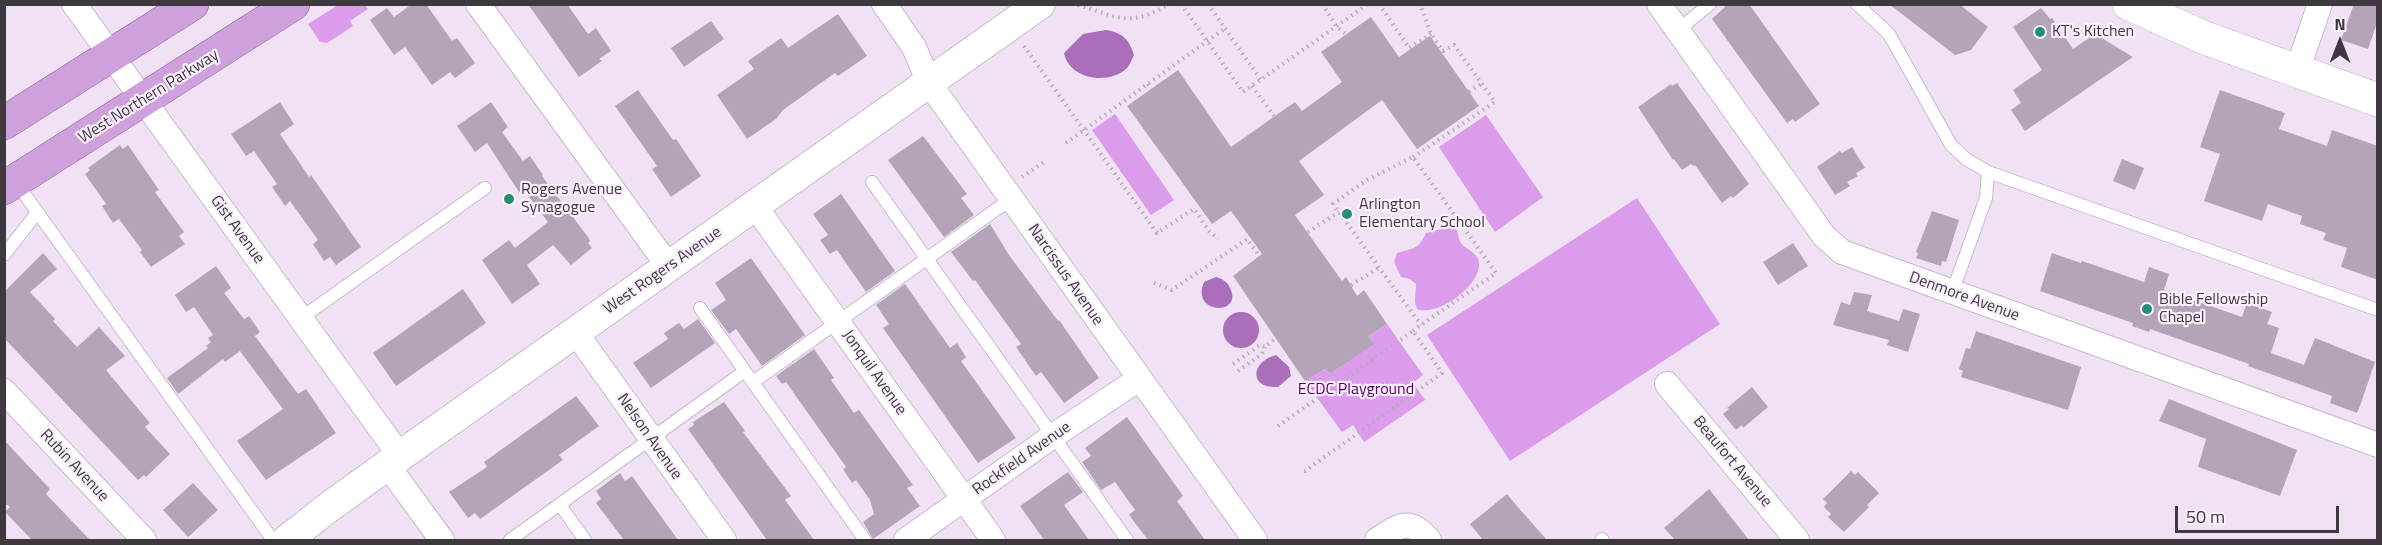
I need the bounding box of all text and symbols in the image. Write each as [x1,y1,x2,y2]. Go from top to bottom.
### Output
north arrow [2310,12,2370,72]
text: N [2334,12,2346,36]
place label: KT's Kitchen [2052,22,2134,42]
marker: KT's Kitchen [2033,25,2047,39]
street label: West Northern Parkway [75,46,223,148]
place label: Rogers Avenue Synagogue [521,180,622,218]
street label: Gist Avenue [206,192,268,268]
marker: Rogers Avenue Synagogue [502,192,516,206]
place label: Arlington Elementary School [1359,195,1485,233]
marker: Arlington Elementary School [1340,207,1354,221]
street label: Narcissus Avenue [1023,221,1107,329]
street label: West Rogers Avenue [600,223,726,319]
street label: Denmore Avenue [1906,268,2022,326]
place label: Bible Fellowship Chapel [2159,290,2268,328]
marker: Bible Fellowship Chapel [2140,302,2154,316]
street label: Jonquil Avenue [838,327,910,419]
park label: ECDC Playground [1298,380,1414,400]
street label: Nelson Avenue [612,390,686,484]
street label: Beaufort Avenue [1688,413,1776,511]
street label: Rockfield Avenue [969,418,1075,500]
street label: Rubin Avenue [35,426,113,506]
scale bar [2178,494,2342,532]
text: 50 m [2186,503,2225,530]

